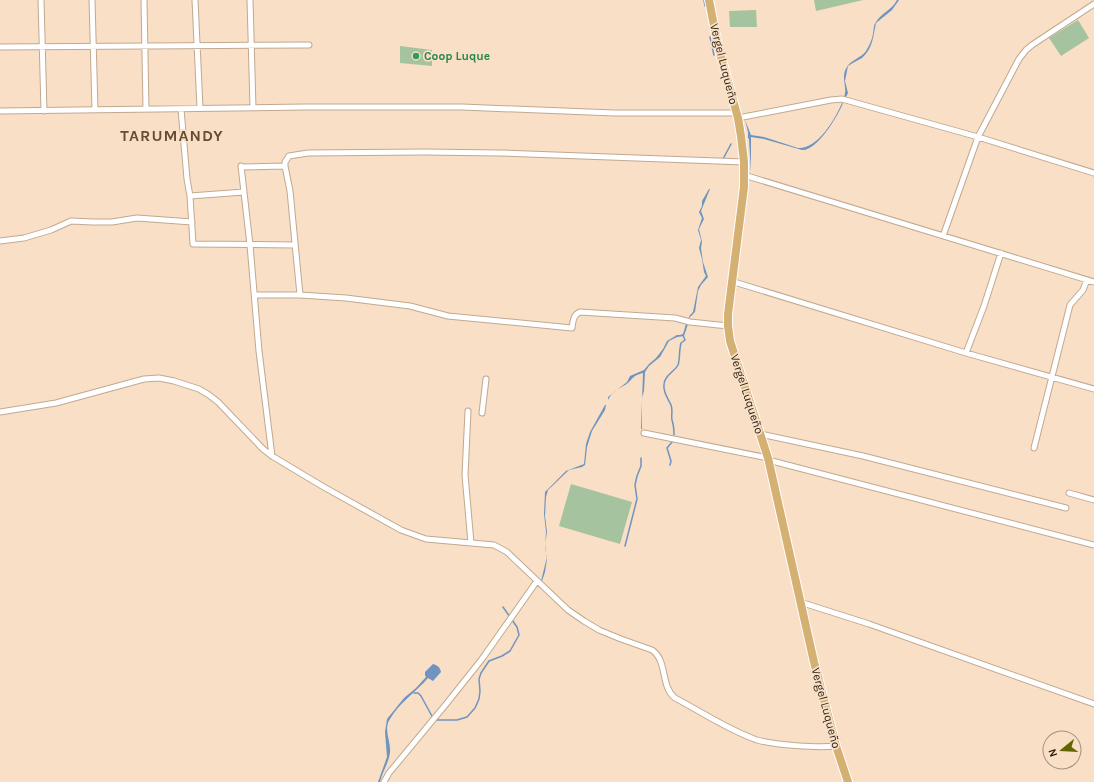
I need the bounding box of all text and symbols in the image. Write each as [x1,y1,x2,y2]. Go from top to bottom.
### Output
street label: Vergel Luqueño [707,22,741,106]
place label: Coop Luque [424,49,490,63]
marker: Coop Luque [411,51,421,61]
district label: TARUMANDY [120,126,224,145]
street label: Vergel Luqueño [728,352,766,436]
street label: Vergel Luqueño [809,666,843,750]
north arrow [1042,730,1082,770]
text: N [1046,747,1060,759]

